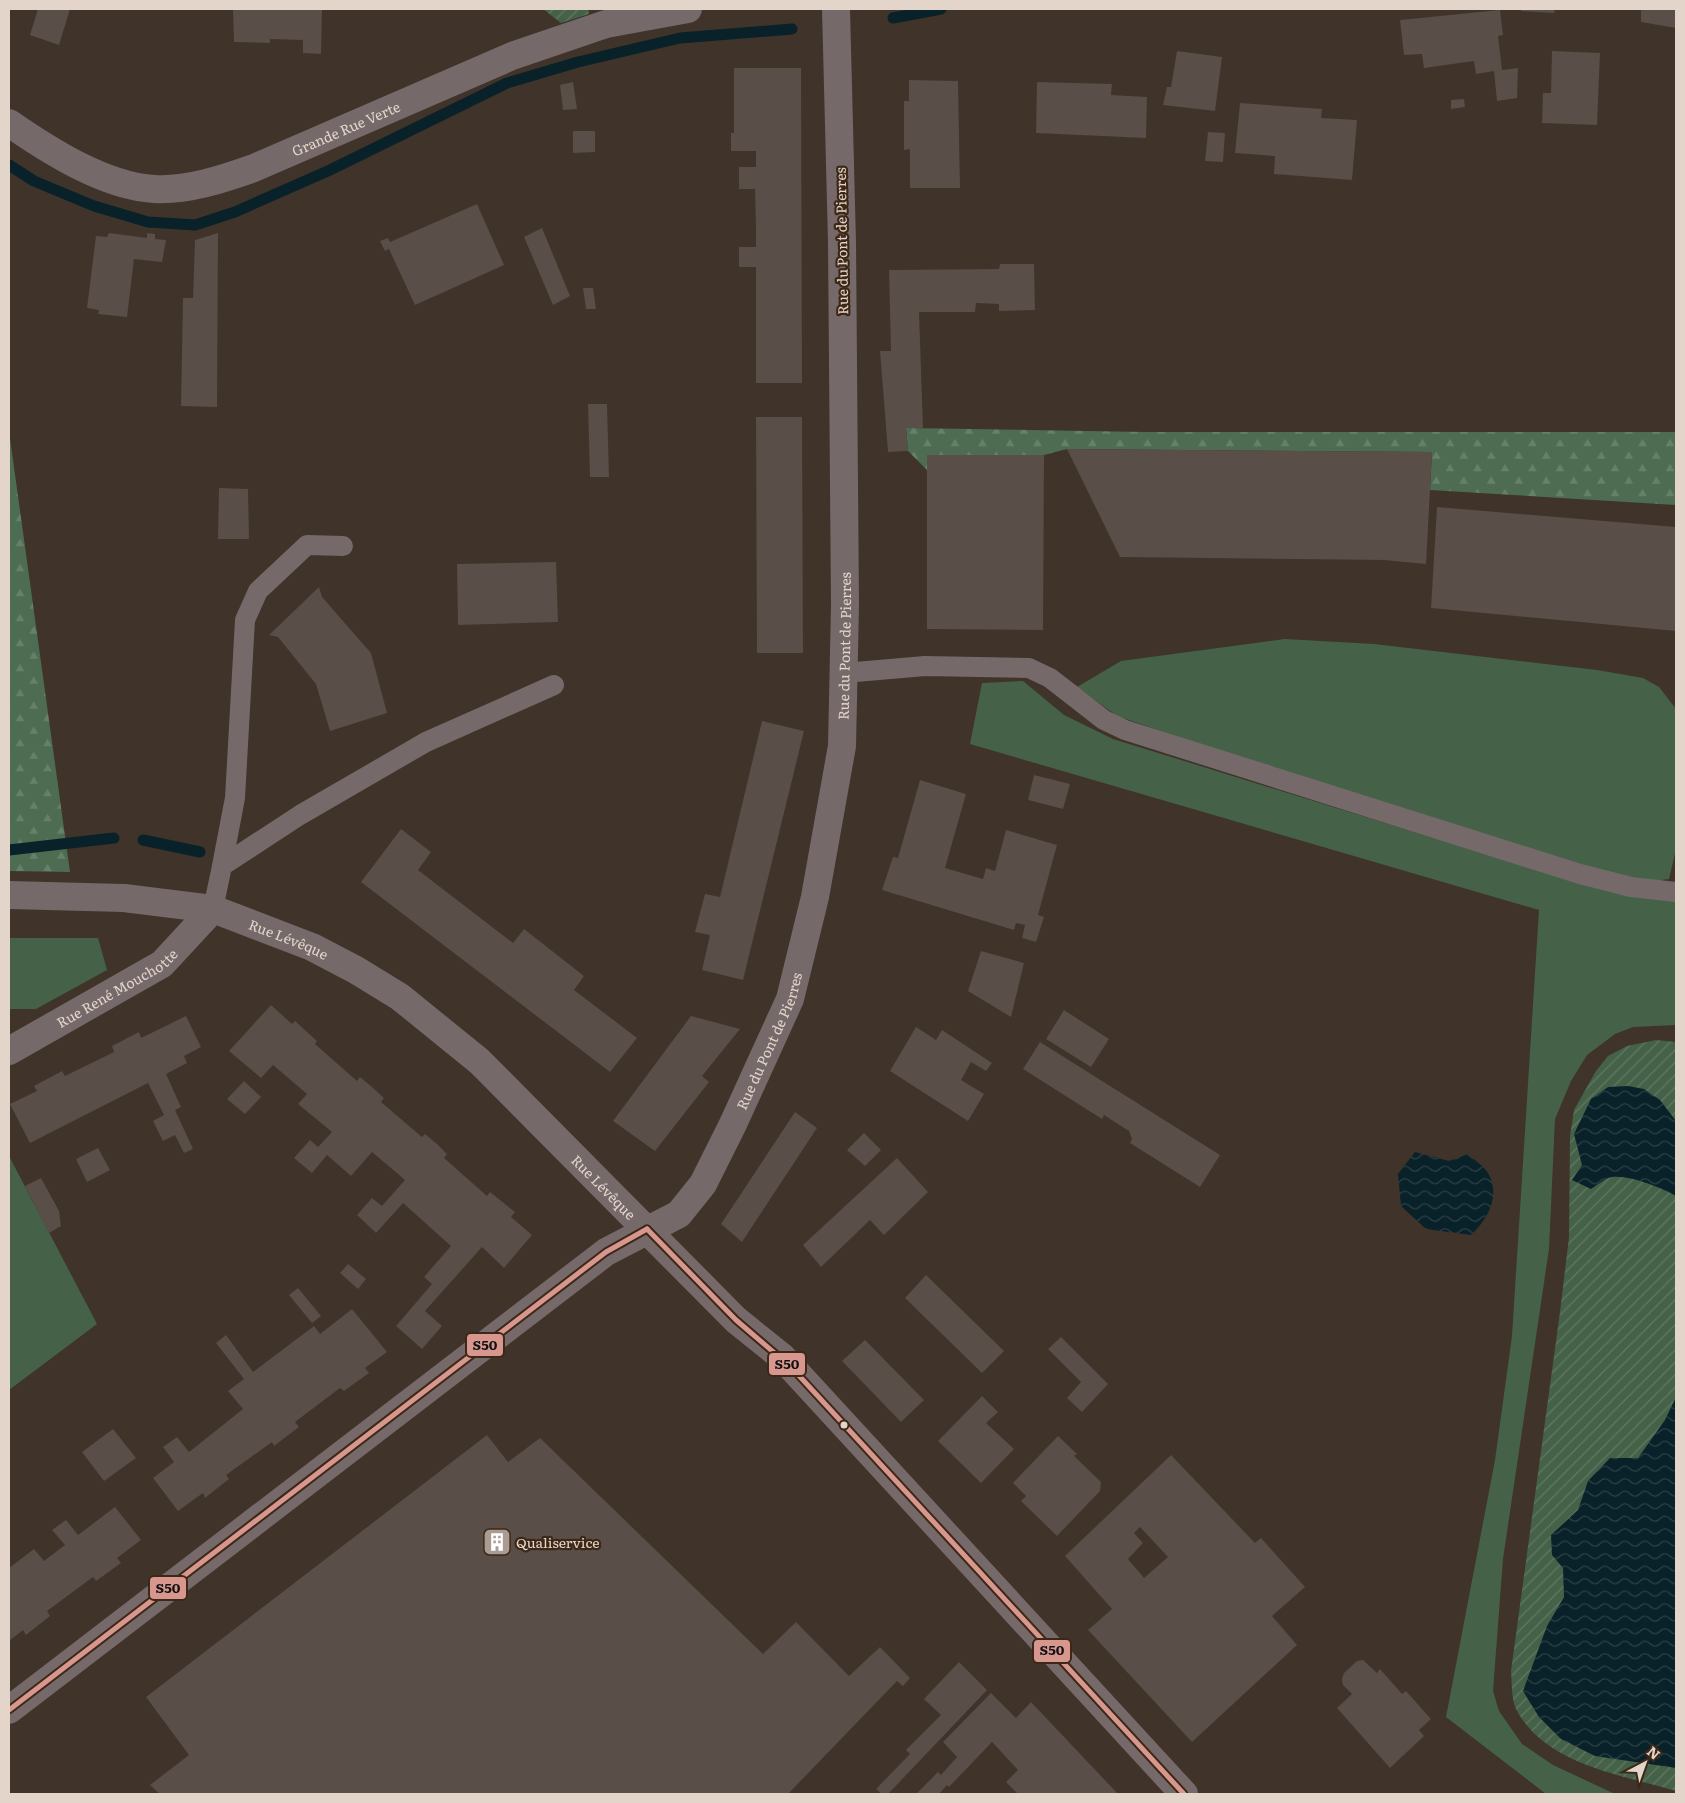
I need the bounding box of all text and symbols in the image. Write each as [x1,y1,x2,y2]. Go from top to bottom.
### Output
street label: Grande Rue Verte [288,96,403,161]
street label: Rue du Pont de Pierres [830,167,852,315]
street label: Rue du Pont de Pierres [833,572,855,720]
street label: Rue Lévêque [246,914,332,964]
street label: Rue René Mouchotte [53,944,182,1032]
street label: Rue du Pont de Pierres [731,970,806,1113]
street label: Rue Lévêque [567,1150,641,1224]
line badge: S50 [466,1333,504,1357]
text: S50 [473,1334,498,1354]
line badge: S50 [768,1352,806,1376]
text: S50 [775,1353,800,1373]
unlabelled marker [839,1420,849,1430]
building icon: Qualiservice [482,1527,512,1557]
place label: Qualiservice [516,1532,600,1552]
line badge: S50 [149,1576,187,1600]
text: S50 [156,1577,181,1597]
line badge: S50 [1033,1639,1071,1663]
text: S50 [1040,1639,1065,1659]
north arrow [1620,1738,1670,1788]
text: N [1643,1741,1665,1764]

